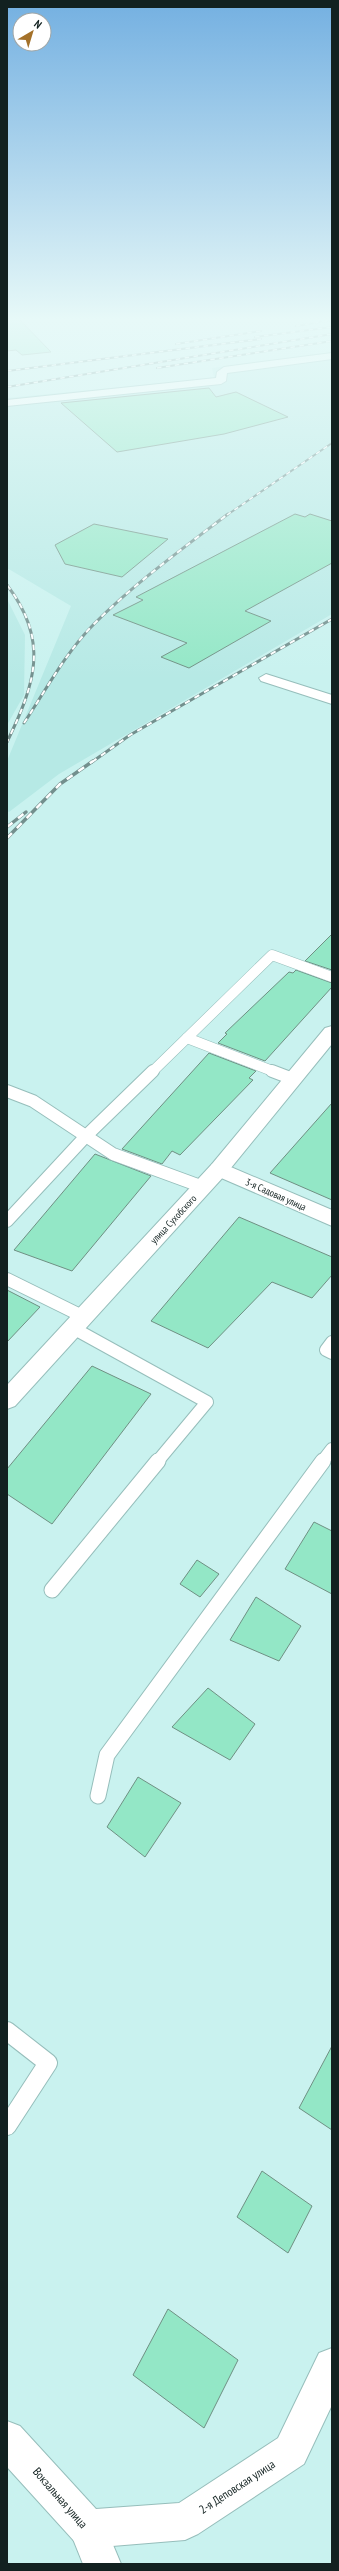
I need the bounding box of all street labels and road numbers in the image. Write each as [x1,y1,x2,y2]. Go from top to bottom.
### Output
street label: 3-я Садовая улица [243,1175,308,1214]
street label: улица Сухобского [147,1192,199,1247]
street label: 2-я Деповская улица [196,2456,278,2517]
street label: Вокзальная улица [30,2464,91,2531]

